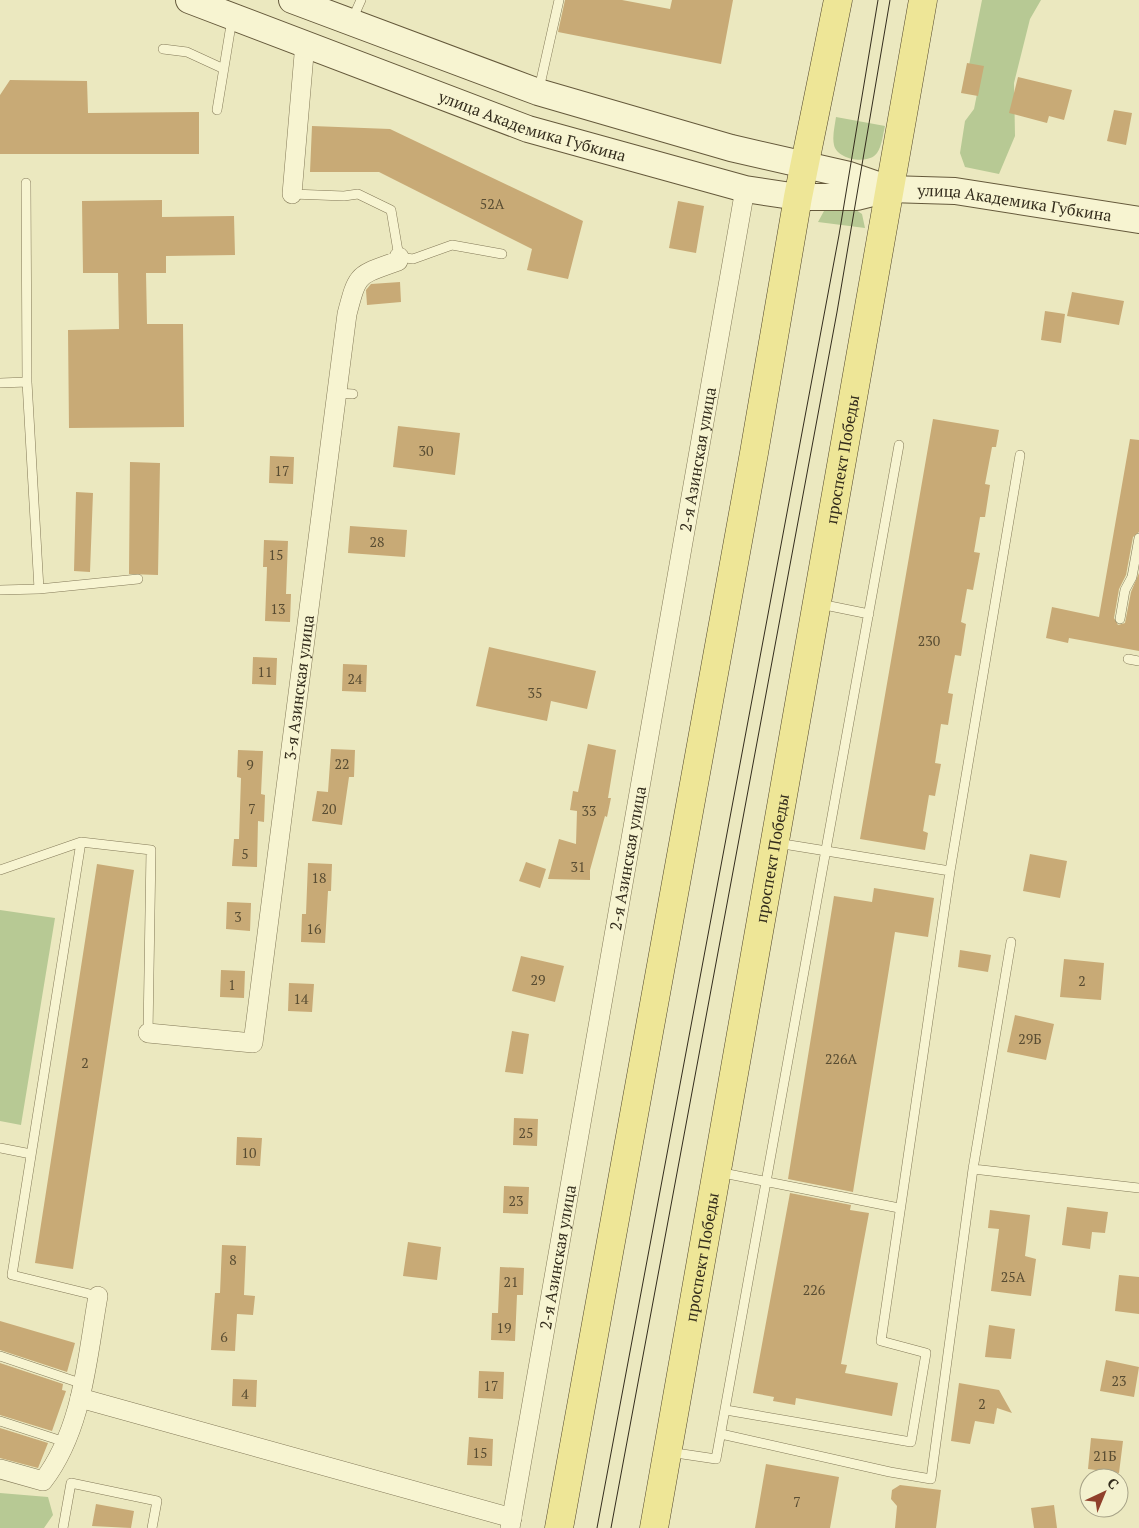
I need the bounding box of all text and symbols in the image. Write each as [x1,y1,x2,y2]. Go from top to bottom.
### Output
street label: улица Академика Губкина [435,85,629,167]
street label: улица Академика Губкина [916,179,1113,227]
house number: 52А [480,194,505,213]
street label: 2-я Азинская улица [674,385,721,533]
street label: проспект Победы [820,393,864,526]
house number: 30 [419,441,433,460]
house number: 17 [275,461,289,480]
house number: 28 [370,532,384,551]
house number: 15 [269,545,283,564]
house number: 13 [271,599,285,618]
street label: 3-я Азинская улица [279,613,319,761]
house number: 230 [918,631,940,650]
house number: 11 [258,662,272,681]
house number: 24 [348,669,363,688]
house number: 35 [528,683,542,702]
house number: 22 [335,754,349,773]
house number: 9 [246,755,254,774]
street label: 2-я Азинская улица [604,784,651,932]
street label: проспект Победы [750,792,794,925]
house number: 7 [248,799,256,818]
house number: 20 [322,799,336,818]
house number: 33 [582,801,596,820]
house number: 5 [241,844,249,863]
house number: 31 [571,857,585,876]
house number: 18 [312,868,326,887]
house number: 3 [234,907,242,926]
house number: 16 [307,919,322,938]
house number: 29 [531,970,545,989]
house number: 2 [1078,971,1086,990]
house number: 1 [228,975,236,994]
house number: 14 [294,989,309,1008]
house number: 29Б [1018,1029,1042,1048]
house number: 226А [825,1049,857,1068]
house number: 2 [81,1053,89,1072]
house number: 25 [519,1123,533,1142]
house number: 10 [242,1143,256,1162]
street label: 2-я Азинская улица [534,1183,581,1331]
house number: 23 [509,1191,523,1210]
street label: проспект Победы [680,1191,724,1324]
house number: 8 [229,1250,237,1269]
house number: 25А [1001,1267,1026,1286]
house number: 21 [504,1272,518,1291]
house number: 226 [803,1280,826,1299]
house number: 19 [497,1318,511,1337]
house number: 6 [220,1327,228,1346]
house number: 23 [1112,1371,1126,1390]
house number: 17 [484,1376,498,1395]
house number: 4 [241,1384,249,1403]
house number: 2 [978,1394,986,1413]
house number: 15 [473,1443,487,1462]
house number: 21Б [1093,1446,1117,1465]
north arrow [1079,1468,1129,1518]
text: С [1103,1473,1123,1493]
house number: 7 [793,1492,801,1511]

